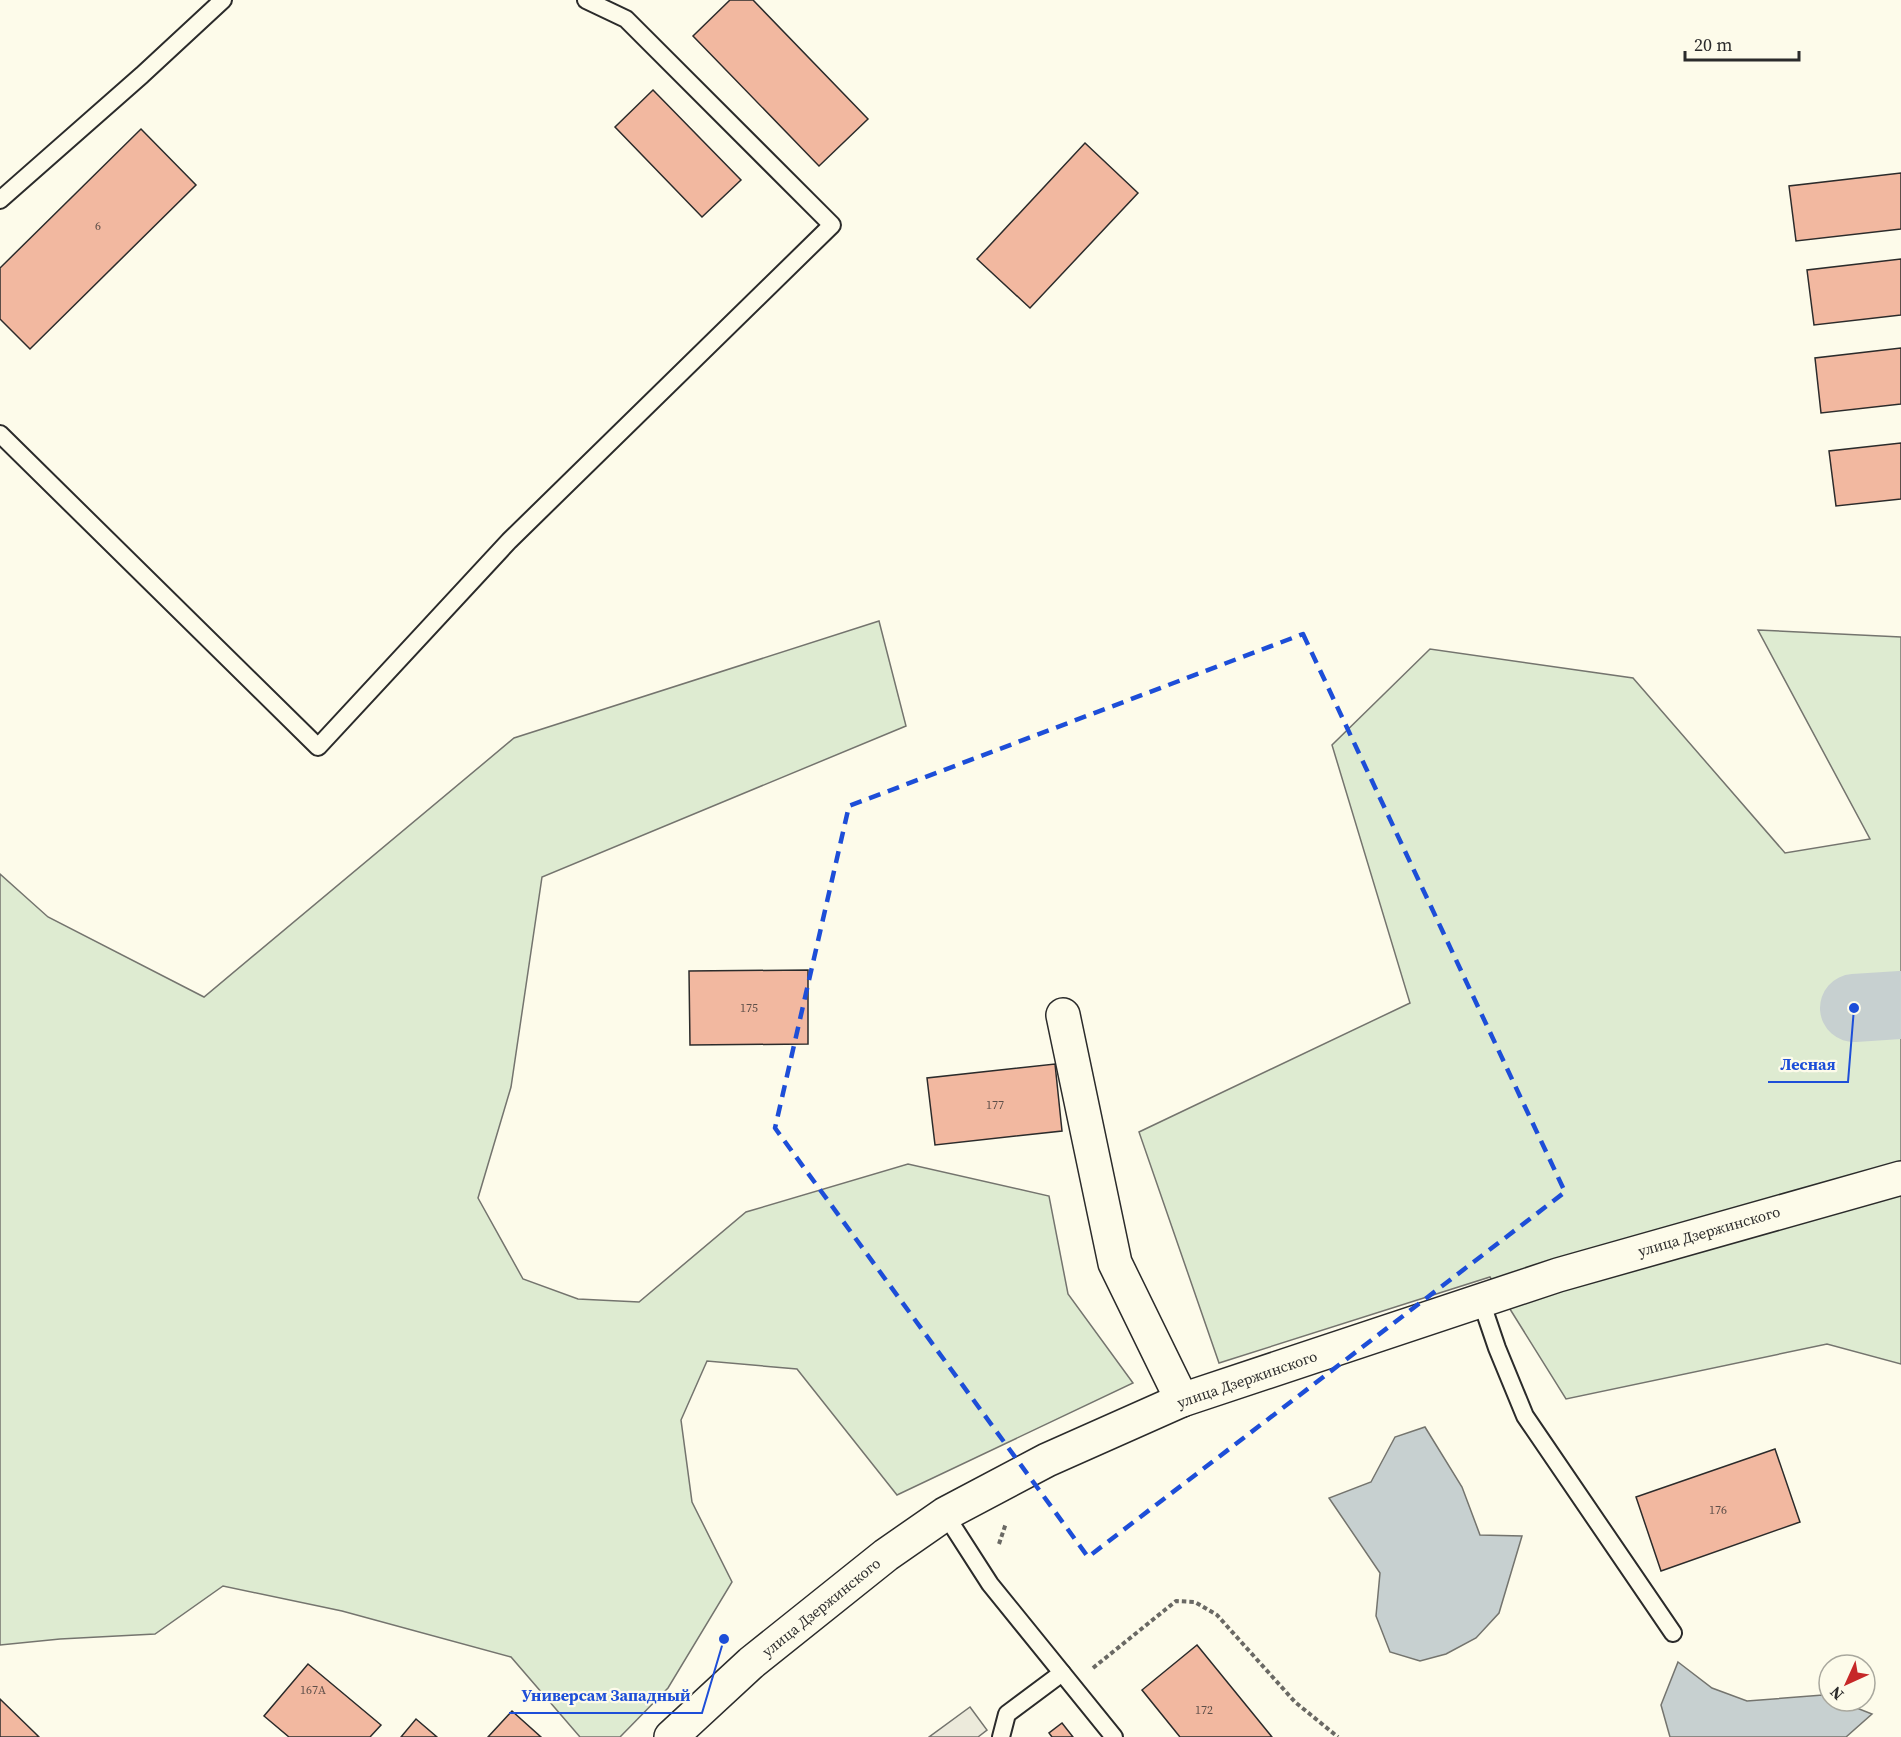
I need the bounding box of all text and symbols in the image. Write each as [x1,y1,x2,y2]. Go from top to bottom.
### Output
scale bar [1685,24,1799,62]
text: 20 m [1694,32,1732,57]
house number: 6 [95,218,101,234]
house number: 175 [740,1000,758,1016]
callout: Лесная [1768,1048,1848,1082]
text: Лесная [1780,1053,1836,1075]
house number: 177 [986,1097,1004,1113]
street label: улица Дзержинского [1635,1201,1783,1261]
street label: улица Дзержинского [1174,1345,1320,1413]
house number: 176 [1709,1502,1727,1518]
street label: улица Дзержинского [757,1553,885,1661]
north arrow [1817,1653,1877,1713]
callout: Универсам Западный [509,1679,702,1713]
text: N [1824,1681,1848,1706]
house number: 167А [300,1682,326,1698]
text: Универсам Западный [522,1684,691,1706]
house number: 172 [1195,1702,1213,1718]

